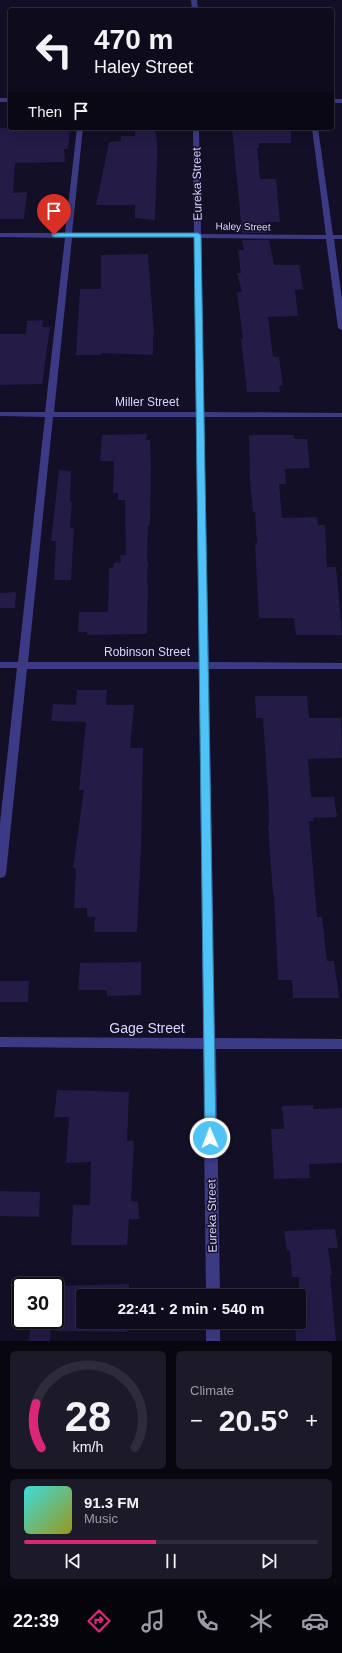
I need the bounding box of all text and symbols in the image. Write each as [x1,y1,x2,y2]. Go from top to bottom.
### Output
icon: left [28,24,80,76]
text: 470 m [94,24,173,55]
text: Haley Street [94,57,193,77]
icon: arrive [70,100,92,122]
text: Then [28,103,62,120]
street label: Eureka Street [189,147,205,221]
pin [37,194,71,235]
icon: arrive [43,200,65,222]
street label: Haley Street [215,221,271,232]
street label: Miller Street [115,395,180,409]
street label: Robinson Street [104,645,191,659]
street label: Gage Street [109,1020,185,1036]
position arrow [189,1117,231,1159]
street label: Eureka Street [204,1179,220,1253]
speed limit sign: 30 [12,1277,64,1329]
text: 22:41 · 2 min · 540 m [118,1300,264,1317]
text: Climate [190,1383,234,1398]
text: 28 [65,1393,111,1440]
text: 20.5° [219,1404,289,1437]
text: − [190,1408,203,1433]
text: + [305,1408,318,1433]
text: km/h [73,1439,104,1455]
text: 91.3 FM [84,1494,139,1511]
text: Music [84,1511,118,1526]
icon: previous [62,1550,84,1572]
icon: pause [160,1550,182,1572]
icon: next [258,1550,280,1572]
icon: directions [85,1607,113,1635]
icon: music [139,1607,167,1635]
icon: phone [193,1607,221,1635]
icon: climate [247,1607,275,1635]
icon: car [301,1607,329,1635]
text: 22:39 [13,1611,59,1631]

